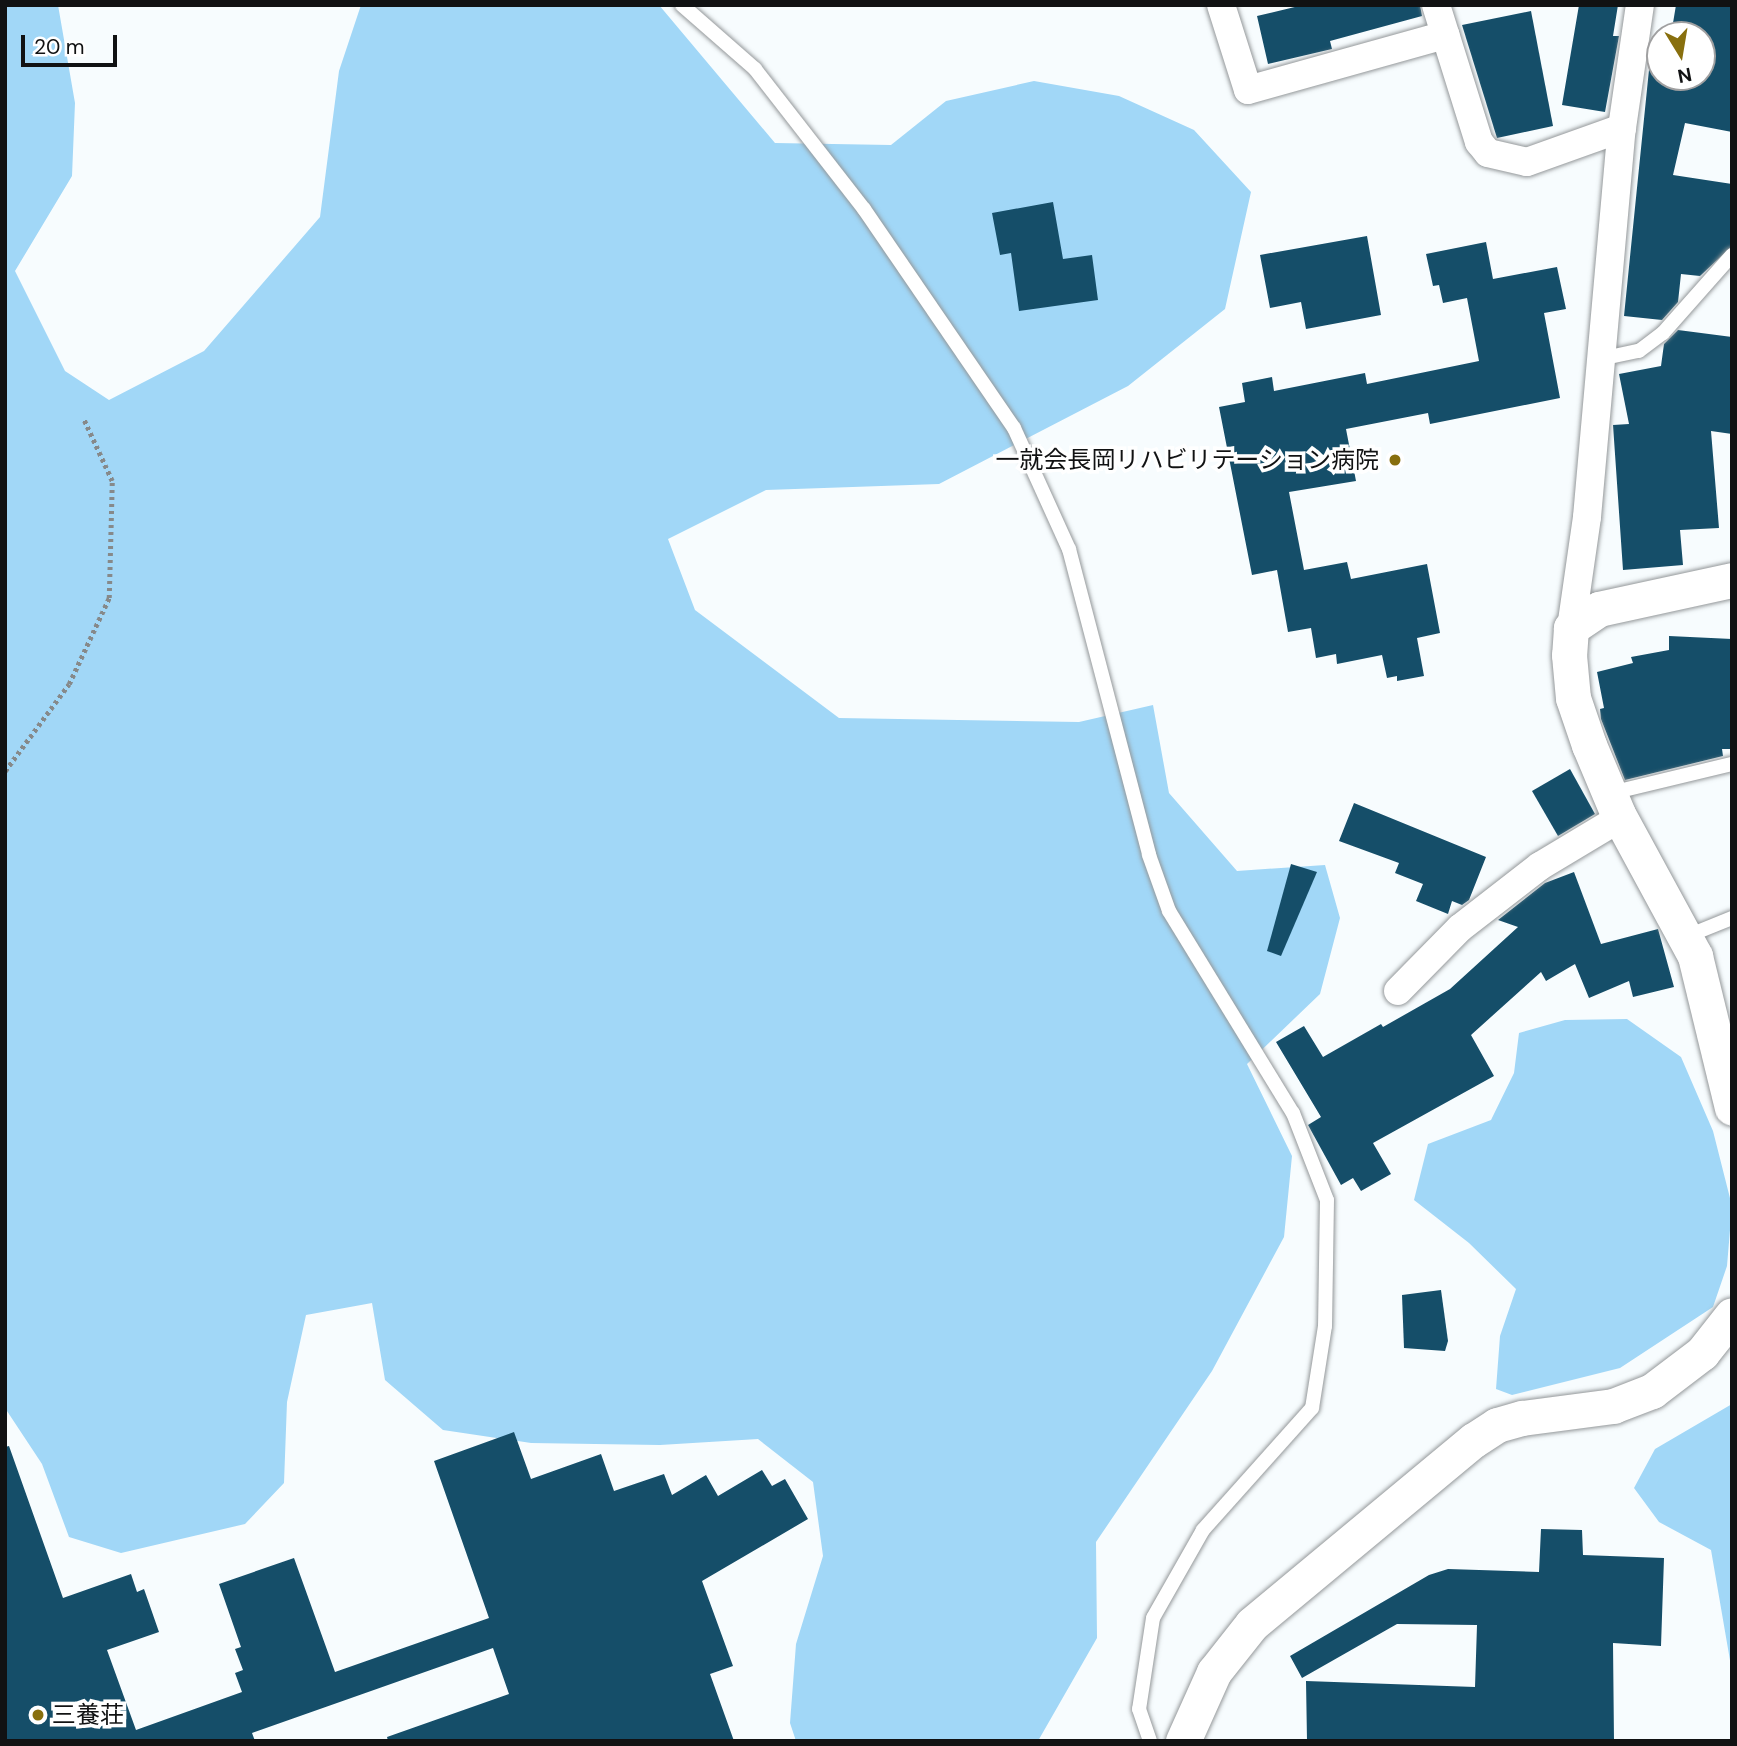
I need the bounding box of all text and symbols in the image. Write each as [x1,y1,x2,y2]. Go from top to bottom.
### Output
scale bar [24,21,121,65]
north arrow [1646,21,1716,91]
text: 20 m [34,33,85,61]
text: N [1676,62,1694,89]
place label: 一就会長岡リハビリテーション病院 [995,446,1379,474]
marker: 一就会長岡リハビリテーション病院 [1385,450,1405,470]
place label: 三養荘 [52,1701,124,1729]
marker: 三養荘 [30,1707,46,1723]

